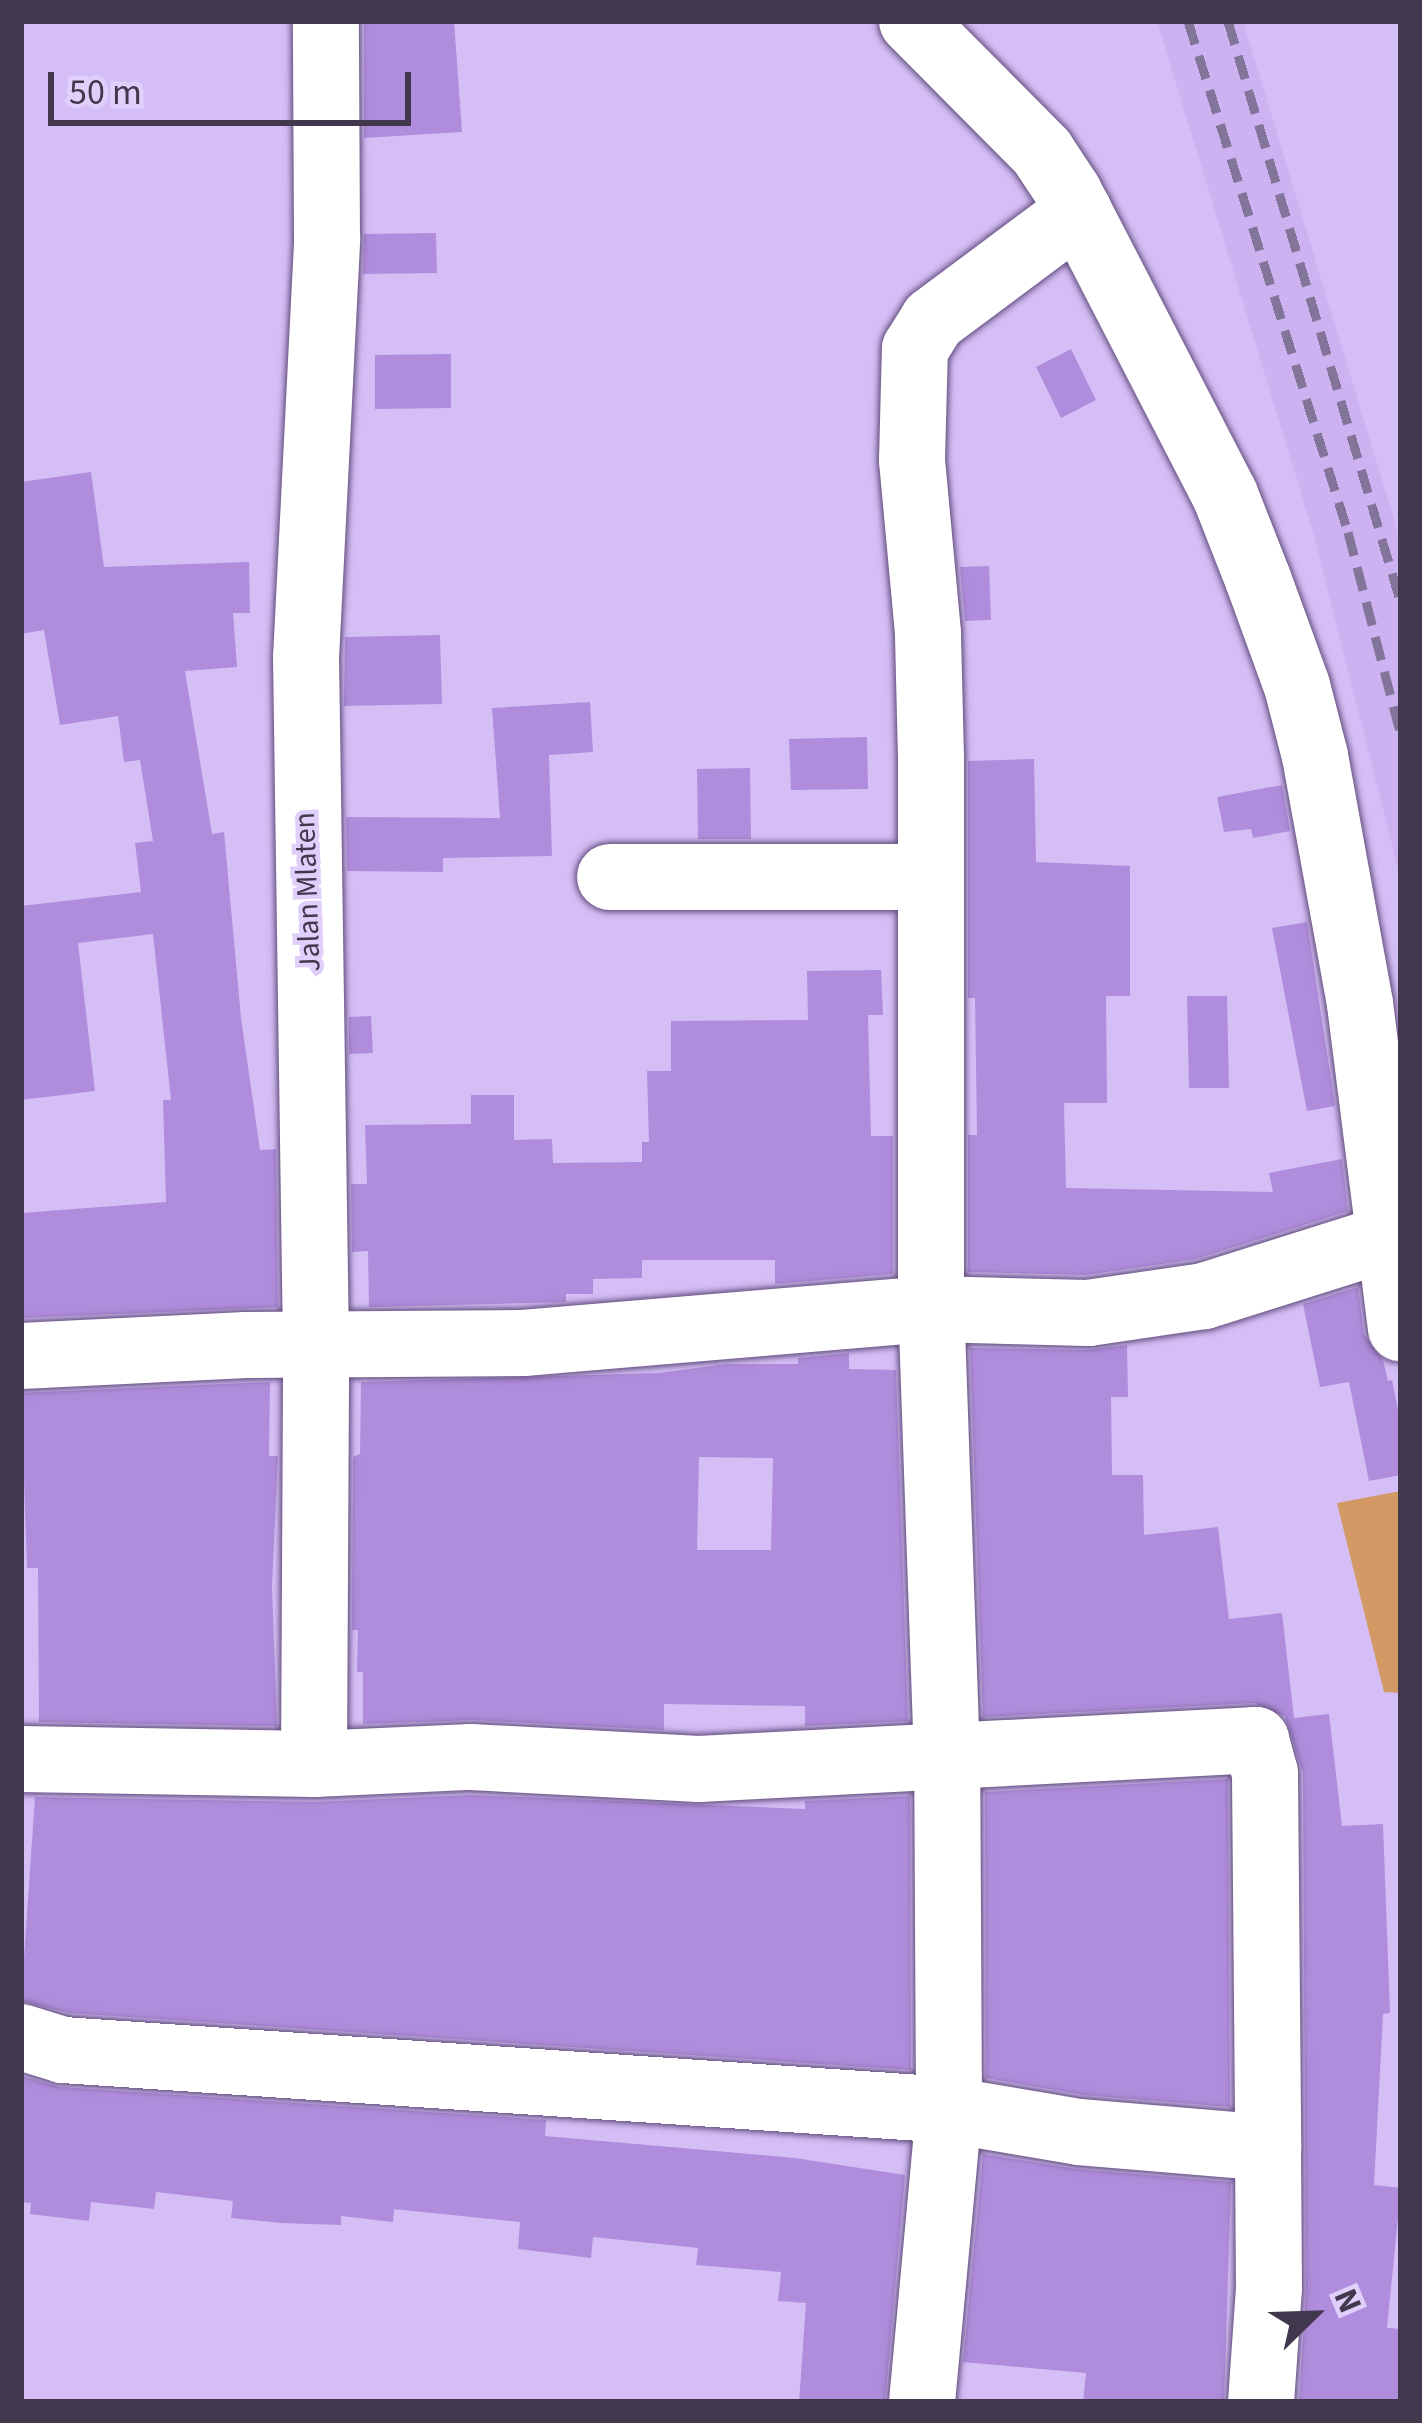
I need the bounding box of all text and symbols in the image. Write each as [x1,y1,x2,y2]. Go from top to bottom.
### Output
scale bar [54,48,417,122]
text: 50 m [69,67,142,118]
street label: Jalan Mlaten [287,811,329,973]
north arrow [1254,2255,1374,2375]
text: N [1322,2281,1374,2320]

